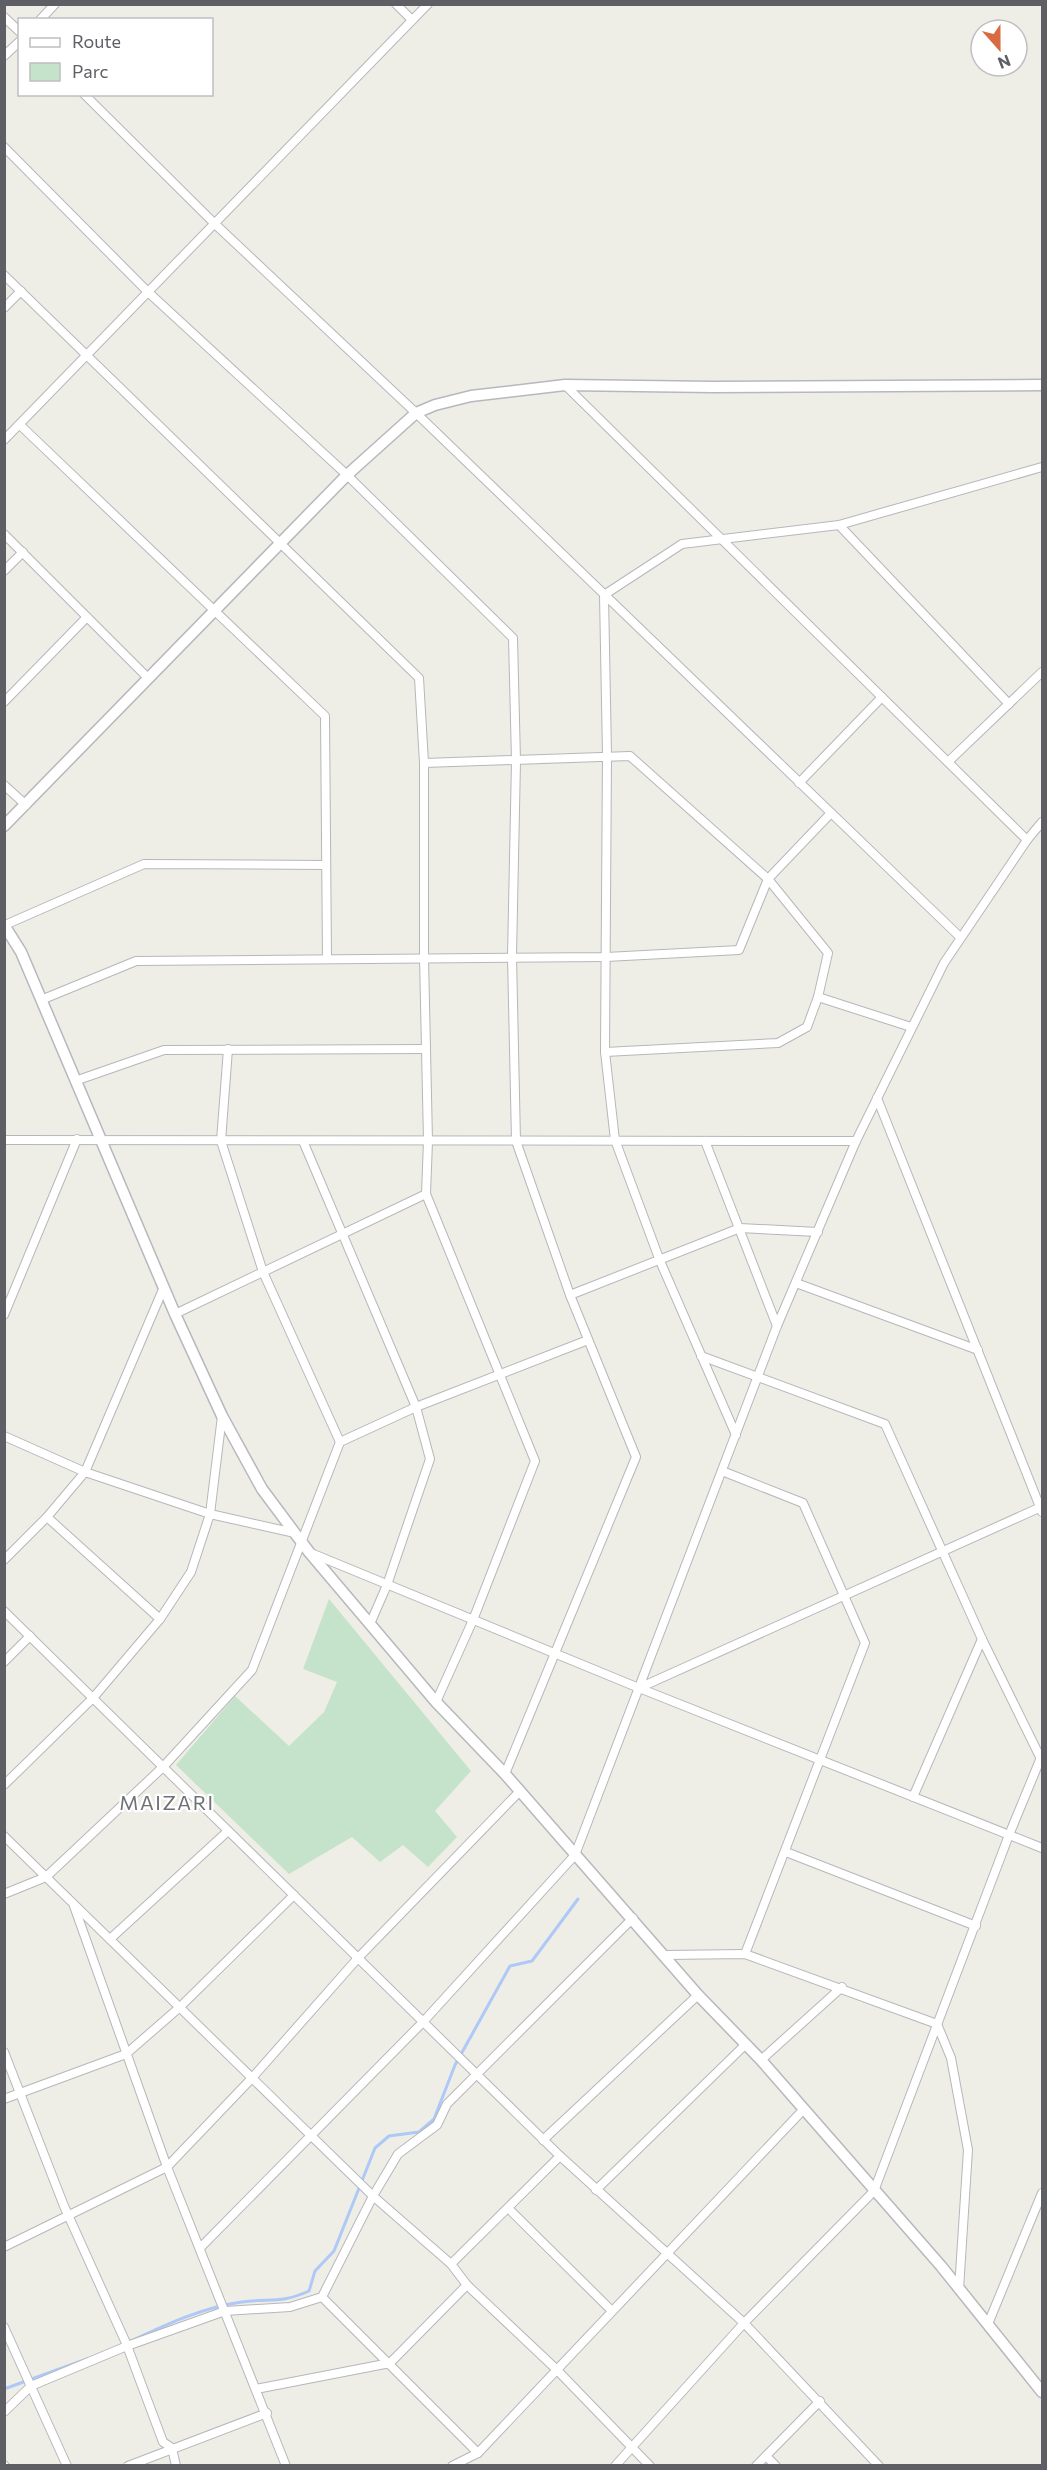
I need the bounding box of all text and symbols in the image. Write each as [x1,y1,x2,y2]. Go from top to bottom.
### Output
legend [18,18,213,96]
north arrow [969,18,1029,78]
text: Route [72,30,121,52]
text: N [996,51,1014,73]
text: Parc [72,60,109,82]
district label: MAIZARI [119,1790,215,1814]

